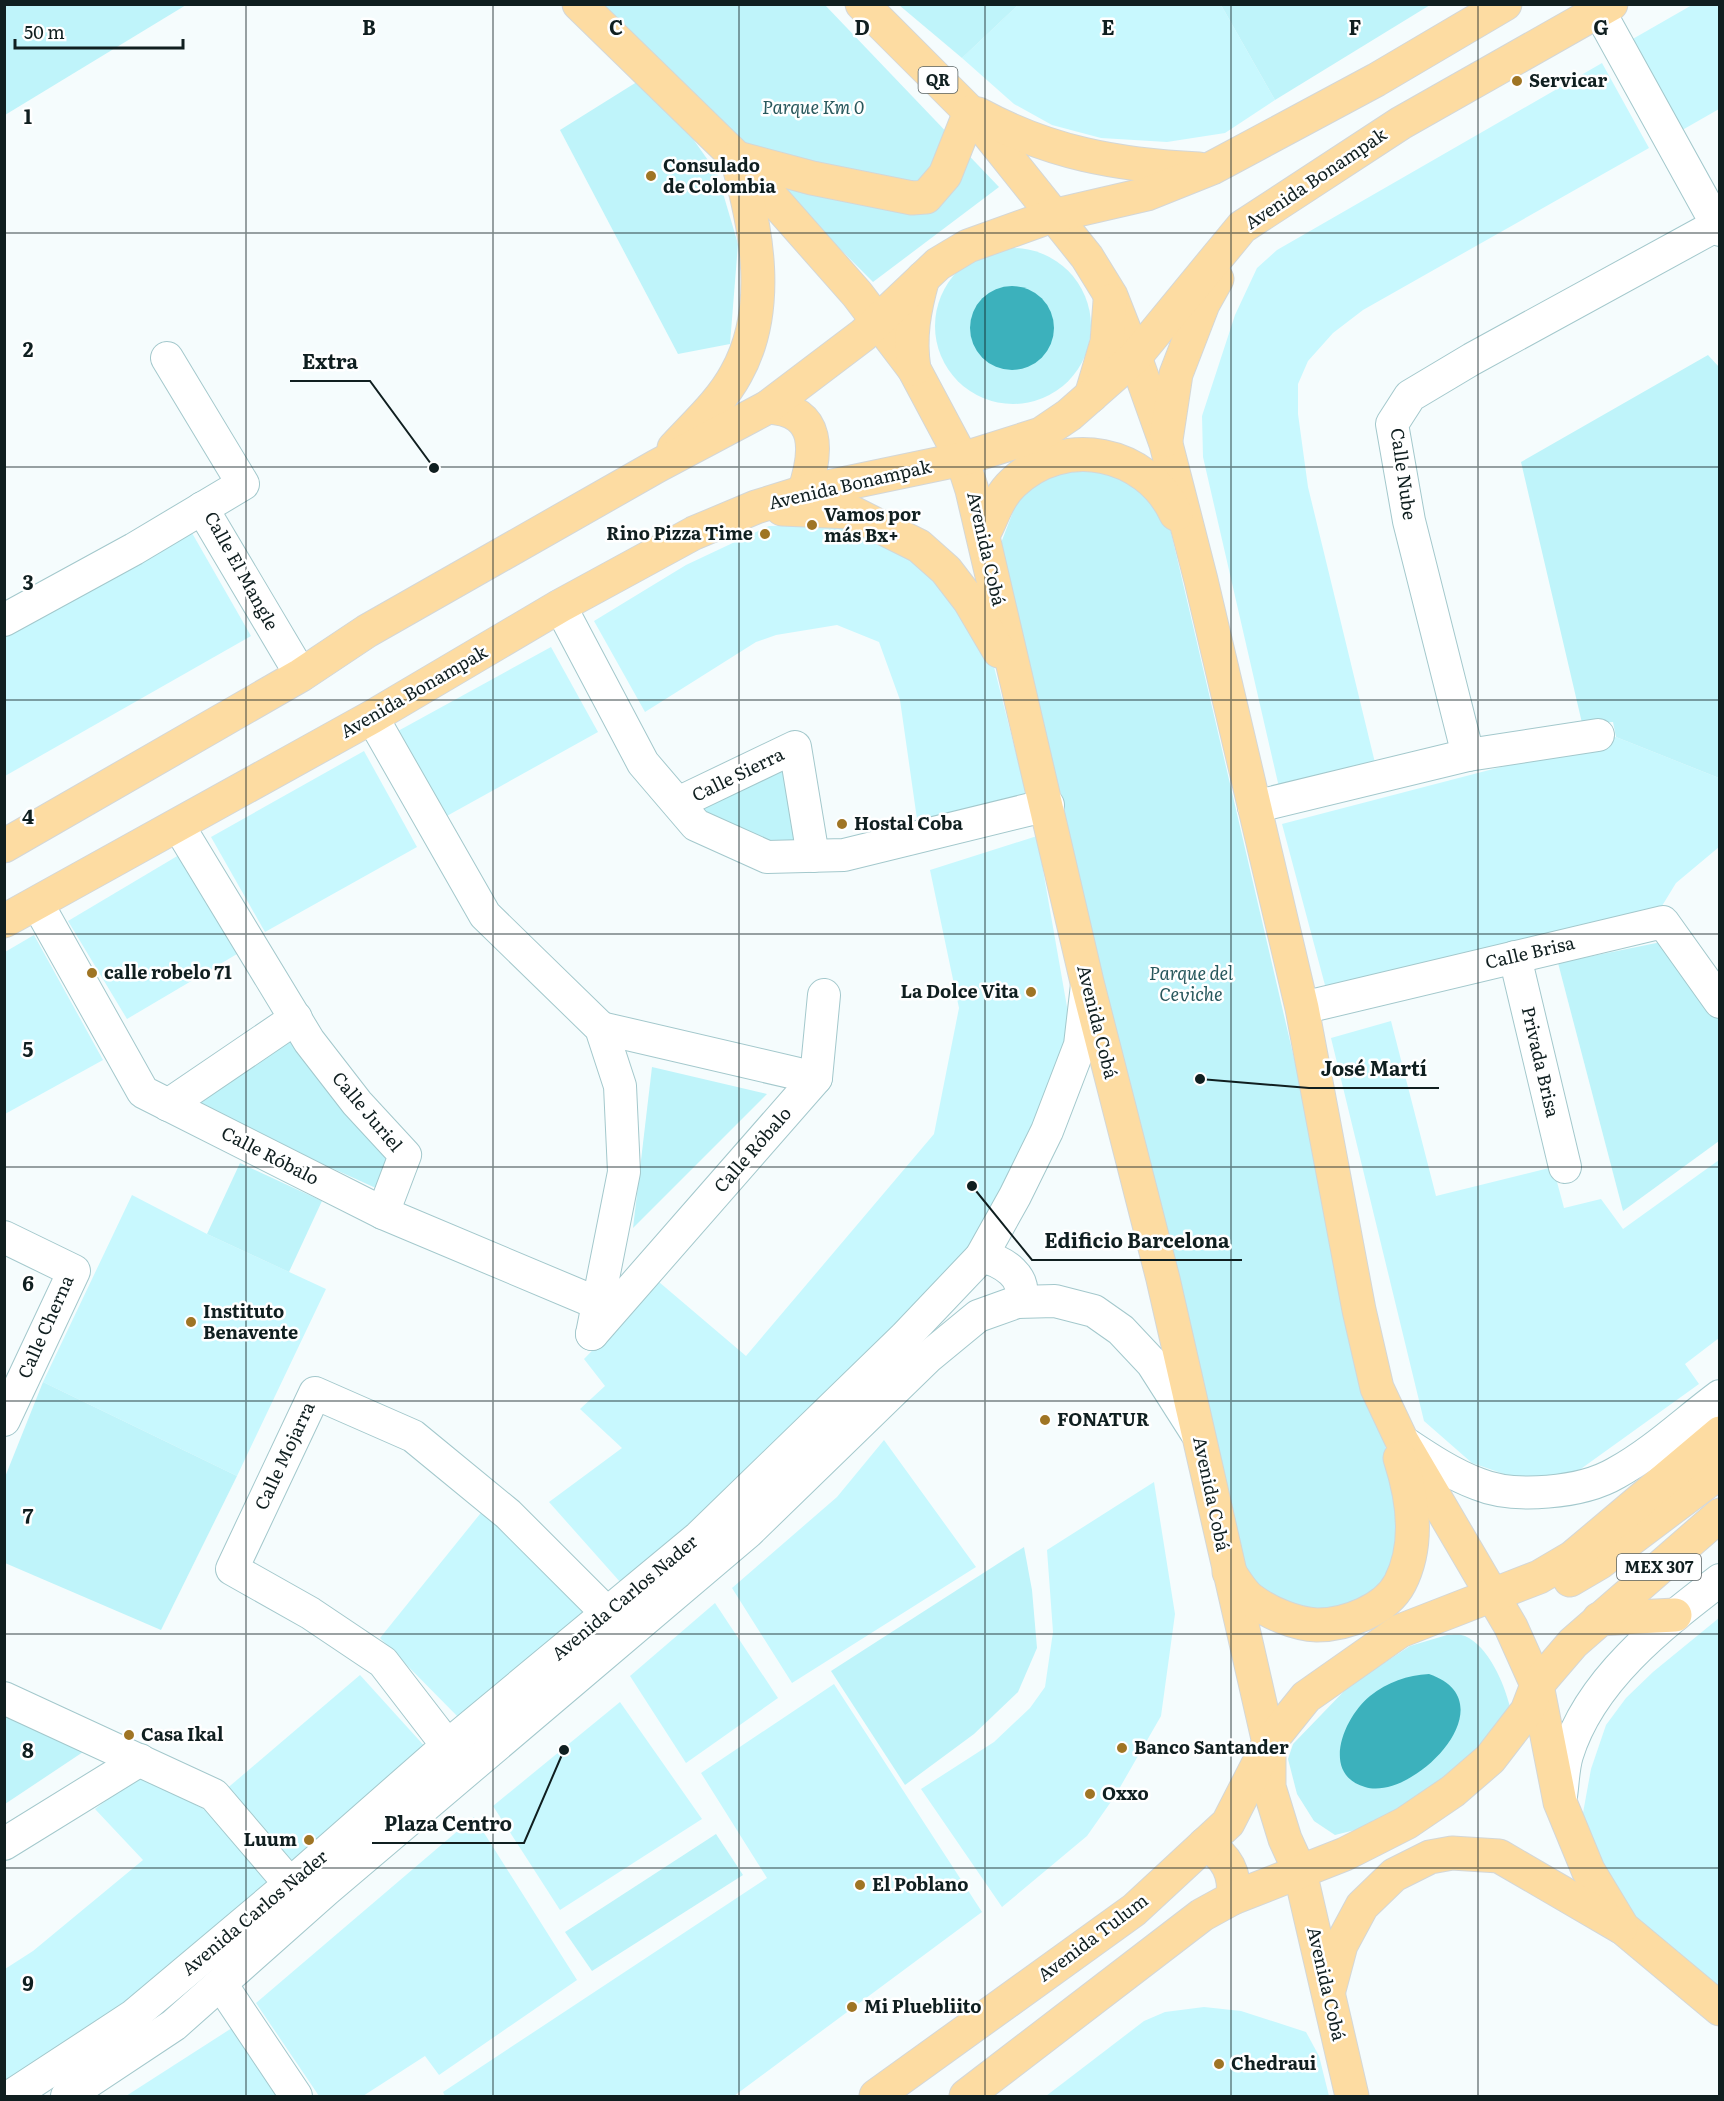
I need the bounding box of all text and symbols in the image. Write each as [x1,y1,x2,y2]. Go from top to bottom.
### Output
text: B [362,11,376,41]
text: C [609,11,623,41]
text: D [854,11,870,41]
text: E [1101,11,1115,41]
text: F [1349,11,1362,41]
text: G [1593,11,1609,41]
scale bar [15,12,183,50]
text: 50 m [24,18,65,45]
place label: Servicar [1529,66,1607,93]
road number: QR [918,67,958,93]
marker: Servicar [1510,74,1524,88]
park label: Parque Km 0 [762,93,864,120]
text: 1 [24,100,32,130]
street label: Avenida Bonampak [1239,120,1392,235]
place label: Consulado de Colombia [663,151,776,199]
marker: Consulado de Colombia [644,169,658,183]
text: 2 [23,333,34,363]
callout: Extra [290,343,370,381]
text: Extra [302,345,358,375]
street label: Calle Nube [1385,426,1424,522]
street label: Avenida Bonampak [766,451,935,515]
street label: Avenida Cobá [961,489,1014,609]
place label: Vamos por más Bx+ [824,500,921,548]
street label: Calle El Mangle [198,506,286,635]
marker: Vamos por más Bx+ [805,518,819,532]
place label: Rino Pizza Time [606,519,753,546]
marker: Rino Pizza Time [758,527,772,541]
text: 3 [22,566,34,596]
street label: Avenida Bonampak [335,637,493,744]
street label: Calle Sierra [687,740,788,808]
text: 4 [22,800,34,830]
place label: Hostal Coba [854,809,963,836]
marker: Hostal Coba [835,817,849,831]
street label: Calle Brisa [1482,928,1577,975]
place label: calle robelo 71 [104,958,232,985]
park label: Parque del Ceviche [1149,959,1234,1007]
street label: Avenida Cobá [1071,962,1126,1082]
marker: calle robelo 71 [85,966,99,980]
place label: La Dolce Vita [900,977,1020,1004]
marker: La Dolce Vita [1024,985,1038,999]
street label: Privada Brisa [1516,1003,1567,1120]
text: 5 [23,1033,34,1063]
callout: José Martí [1309,1050,1439,1088]
text: José Martí [1321,1052,1427,1082]
street label: Calle Juriel [326,1065,410,1157]
street label: Calle Róbalo [707,1100,797,1198]
street label: Calle Róbalo [217,1118,324,1191]
callout: Edificio Barcelona [1032,1222,1242,1260]
text: Edificio Barcelona [1044,1224,1230,1254]
text: 6 [22,1267,34,1297]
street label: Calle Cherna [10,1270,80,1382]
place label: Instituto Benavente [203,1297,298,1345]
marker: Instituto Benavente [184,1315,198,1329]
street label: Calle Mojarra [247,1397,321,1514]
place label: FONATUR [1057,1405,1150,1432]
marker: FONATUR [1038,1413,1052,1427]
street label: Avenida Cobá [1187,1434,1238,1554]
text: 7 [23,1500,34,1530]
street label: Avenida Carlos Nader [545,1527,703,1666]
road number: MEX 307 [1617,1554,1701,1580]
place label: Casa Ikal [141,1720,224,1747]
marker: Casa Ikal [122,1728,136,1742]
place label: Banco Santander [1134,1733,1289,1760]
text: 8 [22,1734,34,1764]
marker: Banco Santander [1115,1741,1129,1755]
place label: Oxxo [1102,1779,1149,1806]
marker: Oxxo [1083,1787,1097,1801]
callout: Plaza Centro [372,1805,524,1843]
text: Plaza Centro [384,1807,512,1837]
place label: Luum [244,1825,297,1852]
marker: Luum [302,1833,316,1847]
street label: Avenida Carlos Nader [175,1842,333,1981]
place label: El Poblano [872,1870,968,1897]
marker: El Poblano [853,1878,867,1892]
street label: Avenida Tulum [1031,1886,1153,1987]
street label: Avenida Cobá [1301,1924,1354,2044]
text: 9 [22,1967,34,1997]
place label: Mi Pluebliito [864,1992,982,2019]
marker: Mi Pluebliito [845,2000,859,2014]
place label: Chedraui [1231,2049,1317,2076]
marker: Chedraui [1212,2057,1226,2071]

